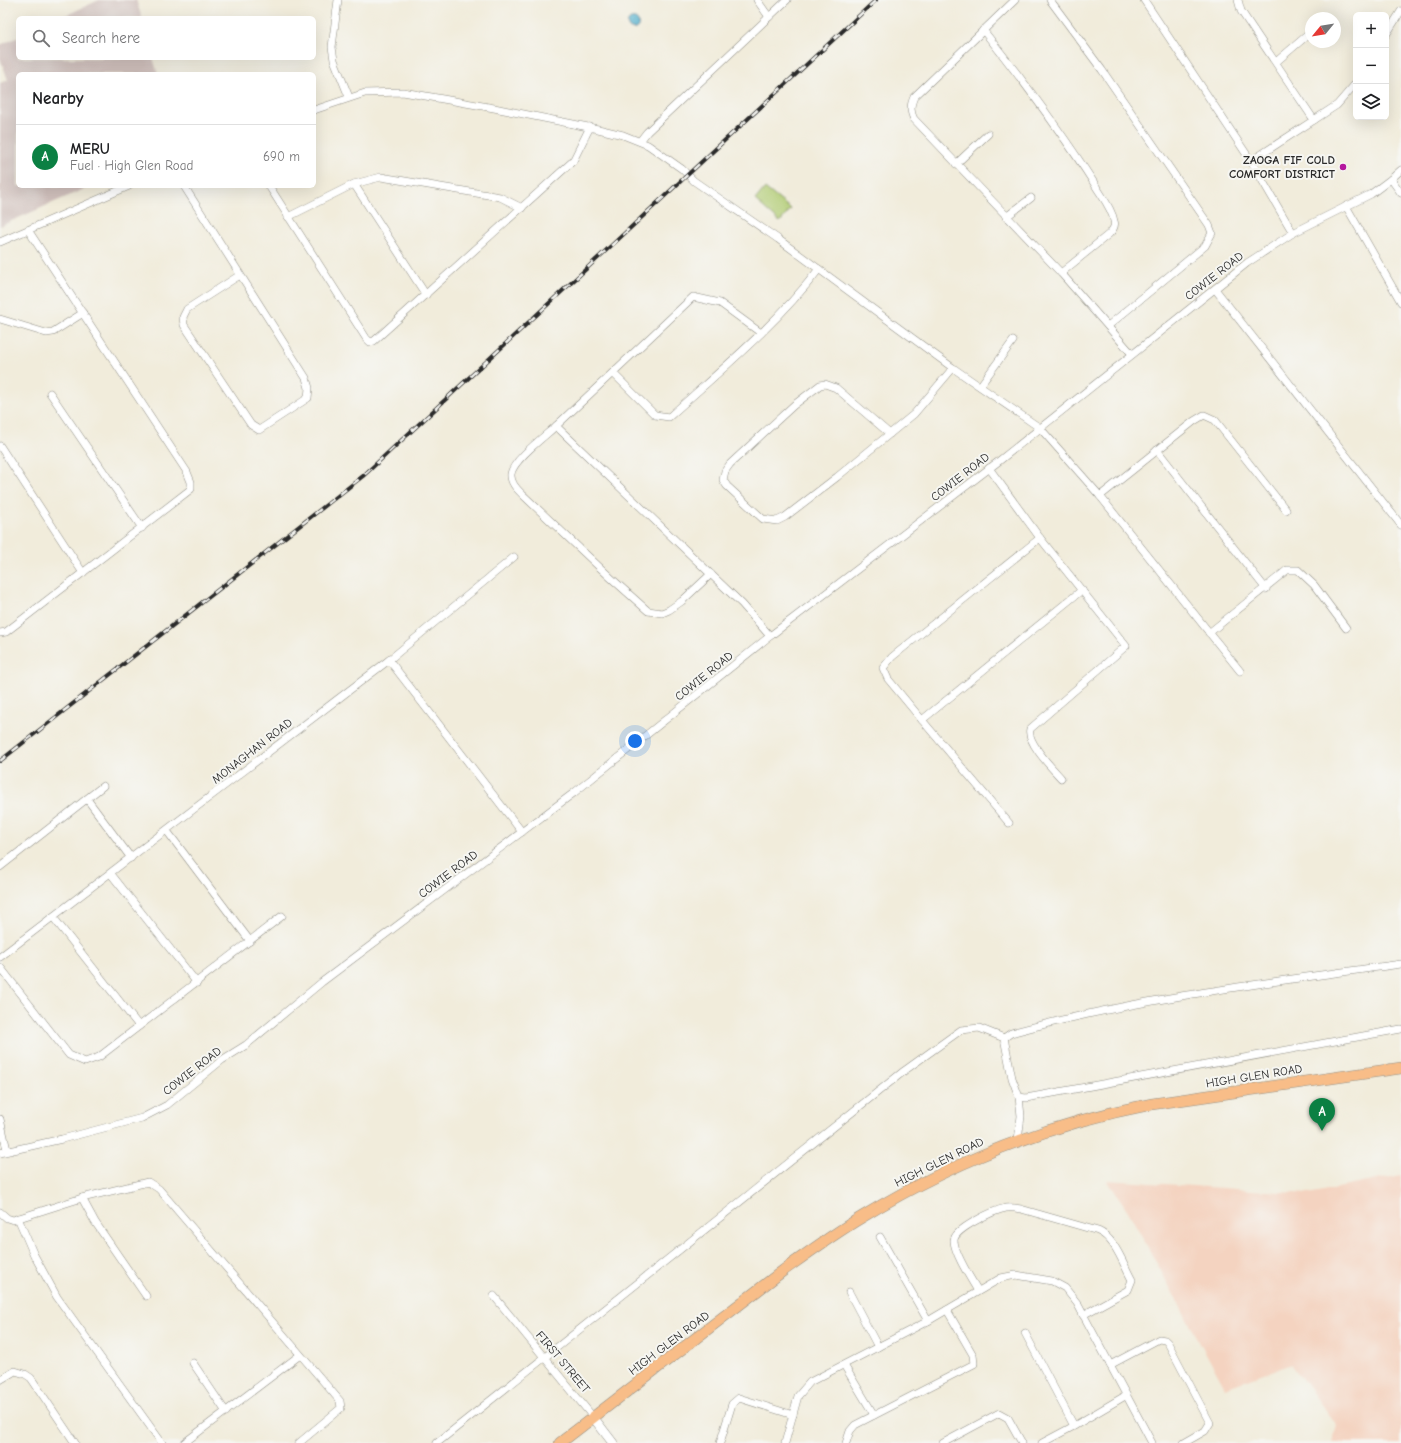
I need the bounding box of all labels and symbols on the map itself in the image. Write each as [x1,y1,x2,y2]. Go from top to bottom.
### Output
north arrow [1305,12,1341,48]
place label: ZAOGA FIF COLD COMFORT DISTRICT [1229,153,1336,181]
marker: ZAOGA FIF COLD COMFORT DISTRICT [1338,162,1348,172]
street label: COWIE ROAD [1182,249,1246,303]
street label: COWIE ROAD [928,450,992,504]
street label: COWIE ROAD [672,648,736,704]
street label: MONAGHAN ROAD [209,715,295,787]
your location [625,731,645,751]
street label: COWIE ROAD [416,847,480,901]
street label: COWIE ROAD [160,1044,224,1098]
street label: HIGH GLEN ROAD [1205,1061,1303,1091]
pin: A [1309,1098,1335,1131]
street label: HIGH GLEN ROAD [892,1134,986,1190]
street label: HIGH GLEN ROAD [626,1308,712,1378]
street label: FIRST STREET [533,1328,593,1396]

